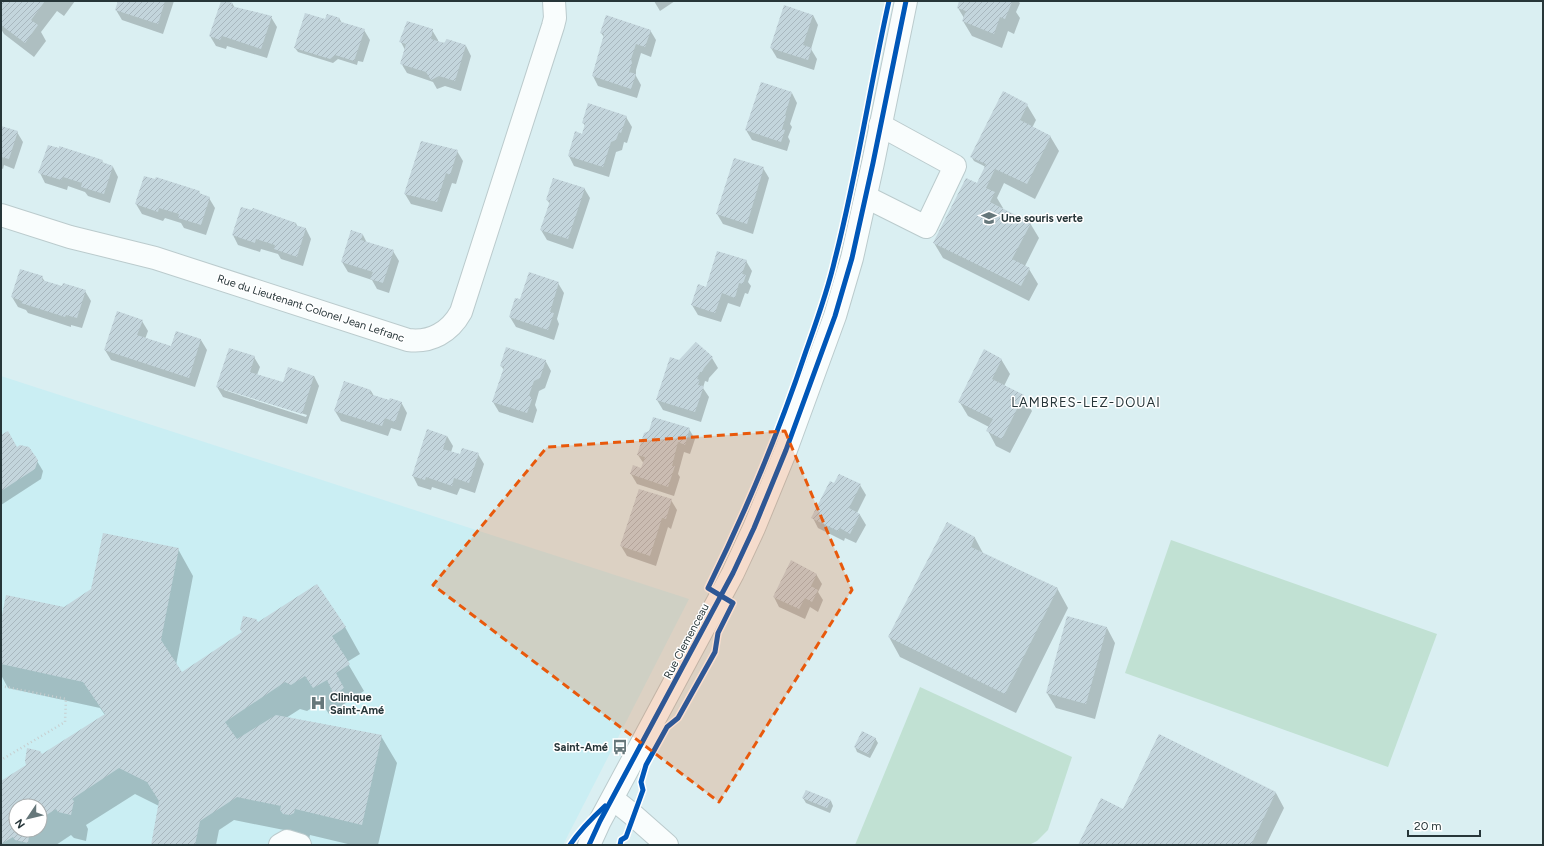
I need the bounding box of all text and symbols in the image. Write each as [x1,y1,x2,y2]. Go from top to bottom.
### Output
school or university icon: Une souris verte [980,209,998,227]
place label: Une souris verte [1001,212,1083,225]
street label: Rue du Lieutenant Colonel Jean Lefranc [216,272,406,345]
district label: LAMBRES-LEZ-DOUAI [1011,395,1161,410]
street label: Rue Clemenceau [661,601,712,681]
place label: Clinique Saint-Amé [330,691,384,717]
hospital icon: Clinique Saint-Amé [309,694,327,712]
bus stop icon: Saint-Amé [611,738,629,756]
place label: Saint-Amé [554,741,608,754]
north arrow [8,798,48,838]
scale bar [1408,812,1480,838]
text: N [12,816,28,831]
text: 20 m [1414,819,1442,833]

